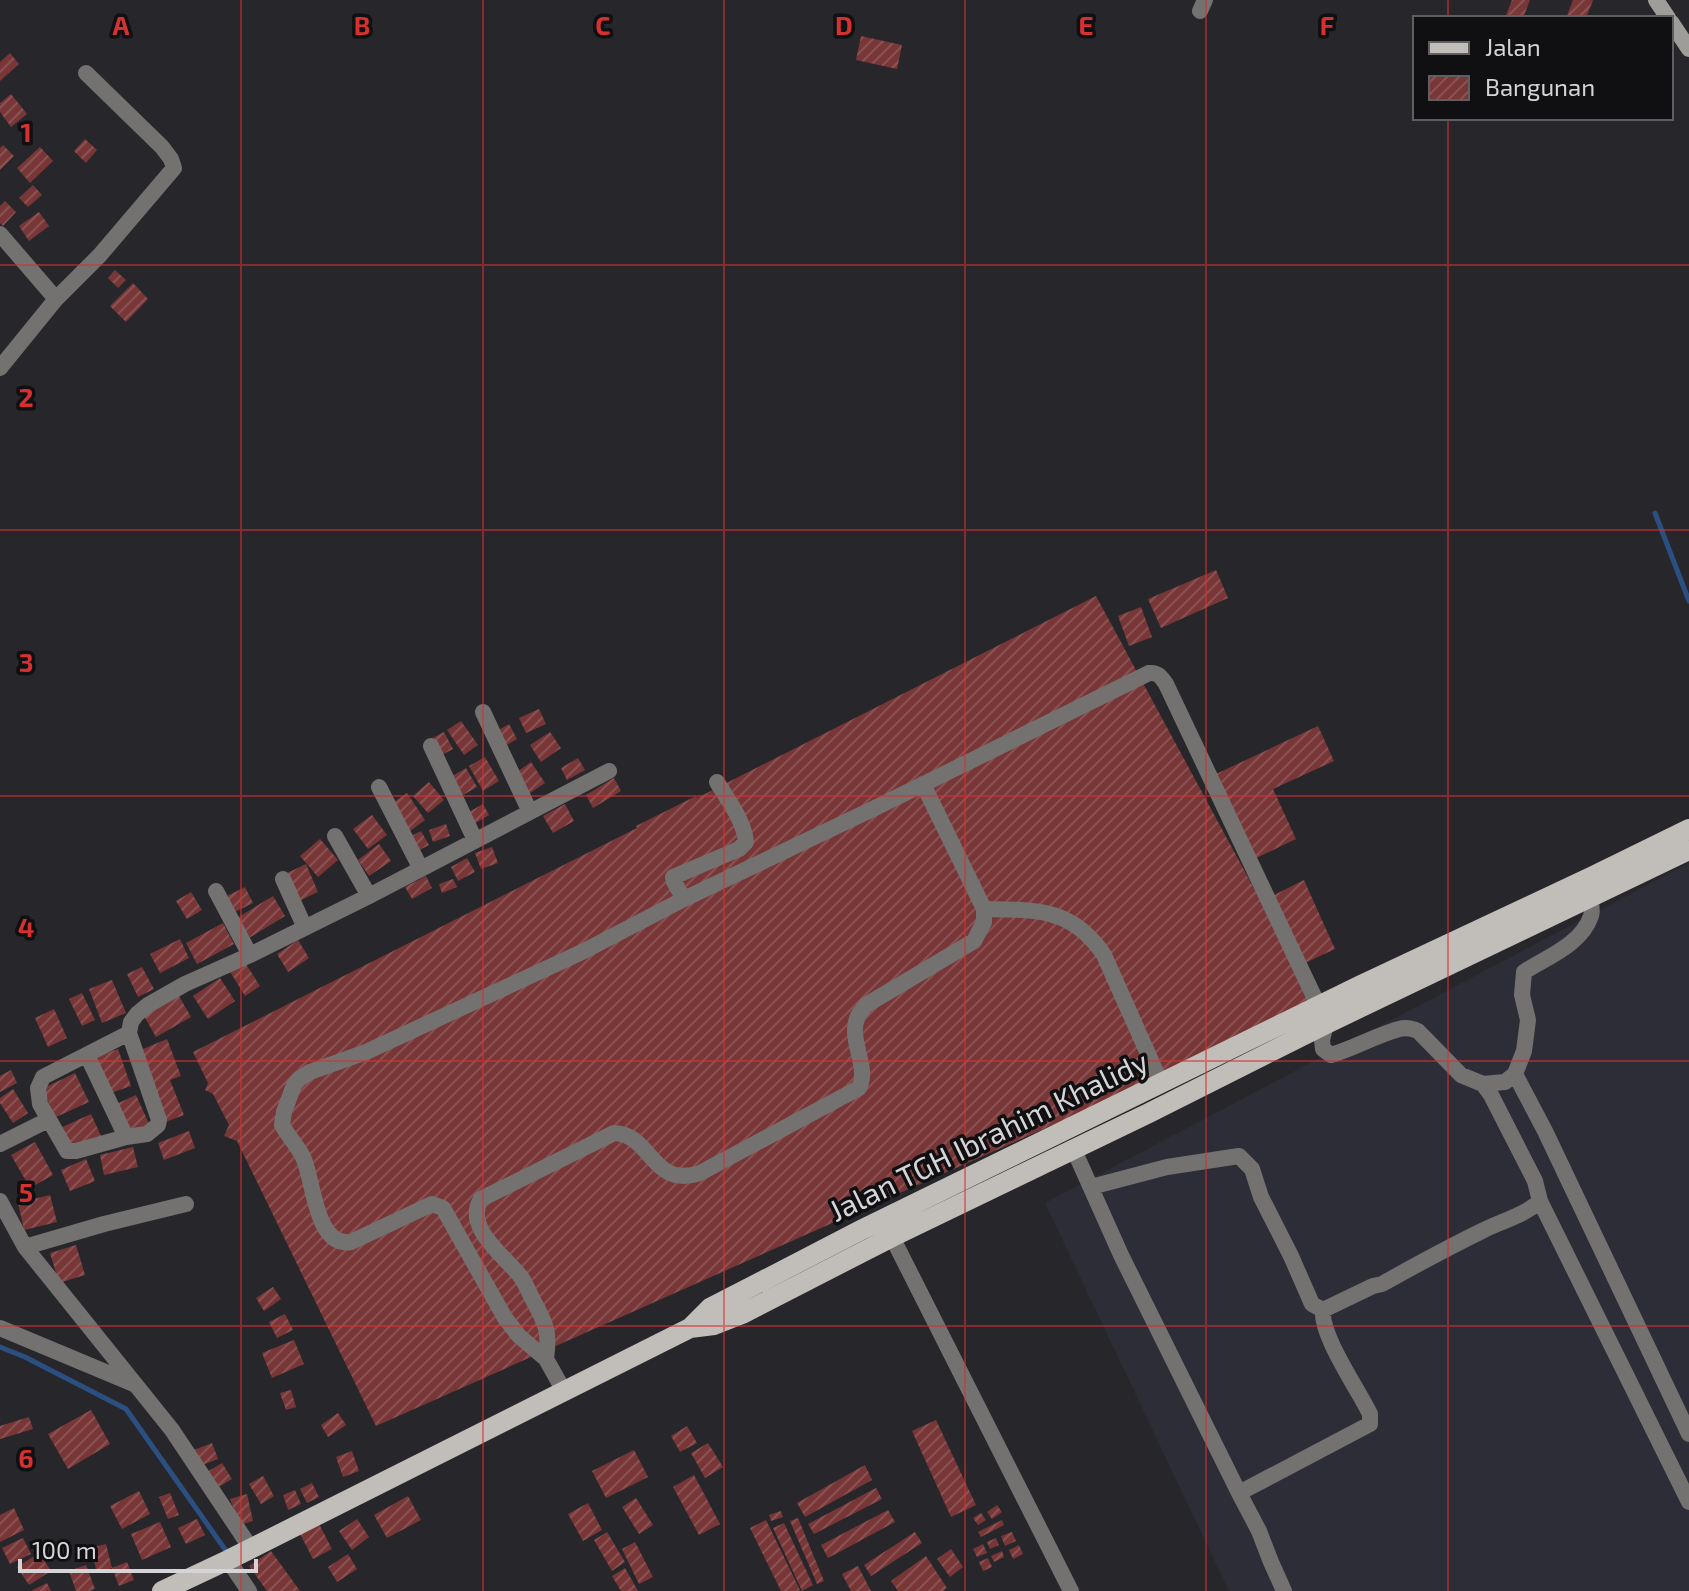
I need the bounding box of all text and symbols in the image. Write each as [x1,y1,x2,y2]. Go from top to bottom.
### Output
text: A [113,9,130,40]
text: B [354,9,370,40]
text: C [595,9,611,40]
text: D [835,9,853,40]
text: E [1078,9,1094,40]
text: F [1320,9,1334,40]
legend [1413,16,1673,120]
text: Jalan [1485,32,1541,61]
text: Bangunan [1485,72,1595,101]
text: 1 [20,116,32,147]
text: 2 [18,381,34,412]
text: 3 [19,646,33,677]
text: 4 [18,911,34,942]
street label: Jalan TGH Ibrahim Khalidy [823,1042,1153,1228]
text: 5 [19,1176,33,1207]
text: 6 [18,1442,34,1473]
scale bar [20,1523,256,1573]
text: 100 m [32,1535,97,1564]

